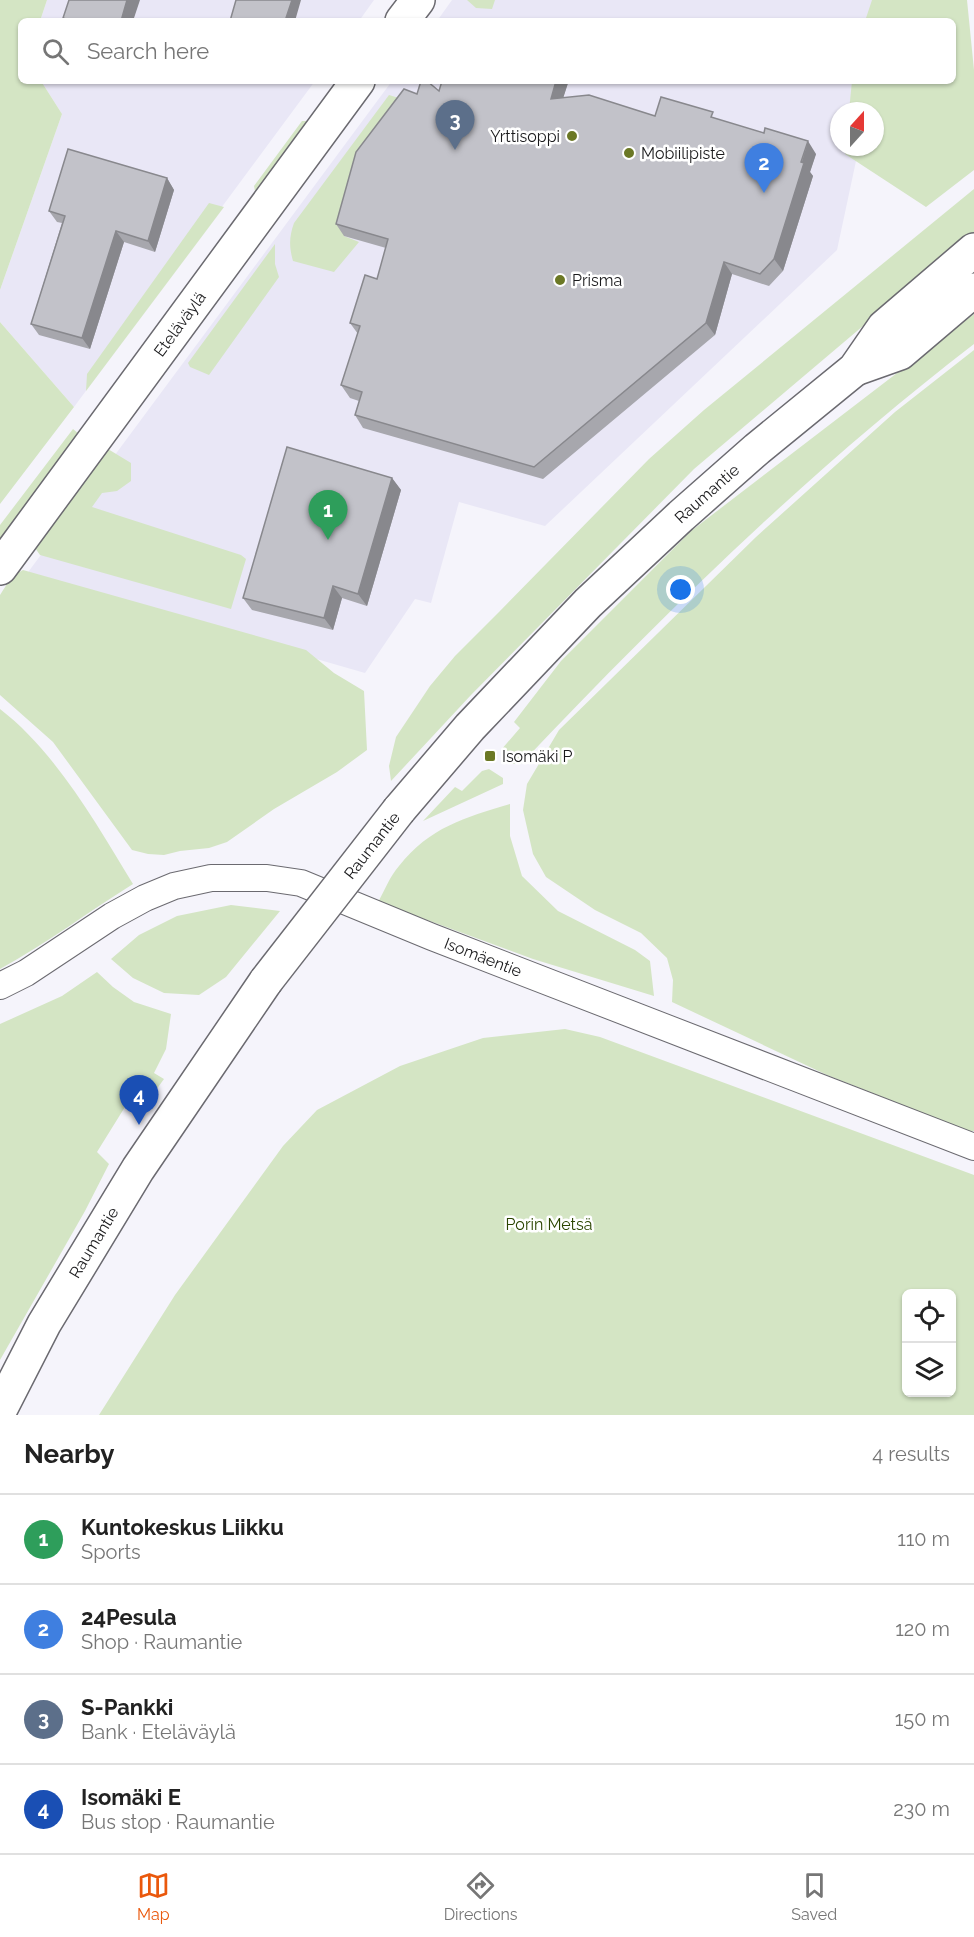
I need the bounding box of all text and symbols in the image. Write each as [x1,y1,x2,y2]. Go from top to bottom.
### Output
search box [18,18,956,84]
icon: search [39,35,72,68]
text: Search here [87,38,209,64]
pin: 3 [436,100,474,150]
north arrow [830,102,884,156]
place label: Yrttisoppi [490,127,560,146]
marker: Yrttisoppi [565,129,579,143]
place label: Mobiilipiste [641,144,725,163]
pin: 2 [744,144,783,193]
marker: Mobiilipiste [622,146,636,160]
place label: Prisma [572,271,622,290]
marker: Prisma [553,273,567,287]
street label: Eteläväylä [150,288,210,360]
street label: Raumantie [671,460,743,527]
pin: 1 [308,490,348,540]
your location [666,575,695,604]
place label: Isomäki P [502,747,573,766]
marker: Isomäki P [483,749,497,763]
street label: Raumantie [340,808,404,883]
street label: Isomäentie [442,934,524,981]
pin: 4 [120,1076,158,1125]
street label: Raumantie [65,1204,123,1282]
park label: Porin Metsä [506,1215,592,1234]
map controls [902,1289,956,1397]
button: locate [902,1289,956,1343]
button: layers [902,1343,956,1397]
text: Nearby [24,1439,114,1469]
text: 4 results [872,1442,950,1466]
text: Kuntokeskus Liikku [81,1514,284,1540]
text: 1 [39,1527,48,1551]
text: 110 m [897,1527,950,1551]
text: Sports [81,1540,141,1564]
text: 24Pesula [81,1604,177,1630]
text: 2 [38,1617,49,1641]
text: 120 m [895,1617,950,1641]
text: Shop · Raumantie [81,1630,242,1654]
text: S-Pankki [81,1694,173,1720]
text: 3 [38,1707,49,1731]
text: 150 m [895,1707,950,1731]
text: Bank · Eteläväylä [81,1720,236,1744]
text: Isomäki E [81,1784,181,1810]
text: 4 [38,1797,49,1821]
text: 230 m [893,1797,950,1821]
text: Bus stop · Raumantie [81,1810,275,1834]
tab: Map [137,1869,170,1924]
tab: Directions [444,1869,518,1924]
tab: Saved [791,1869,837,1924]

